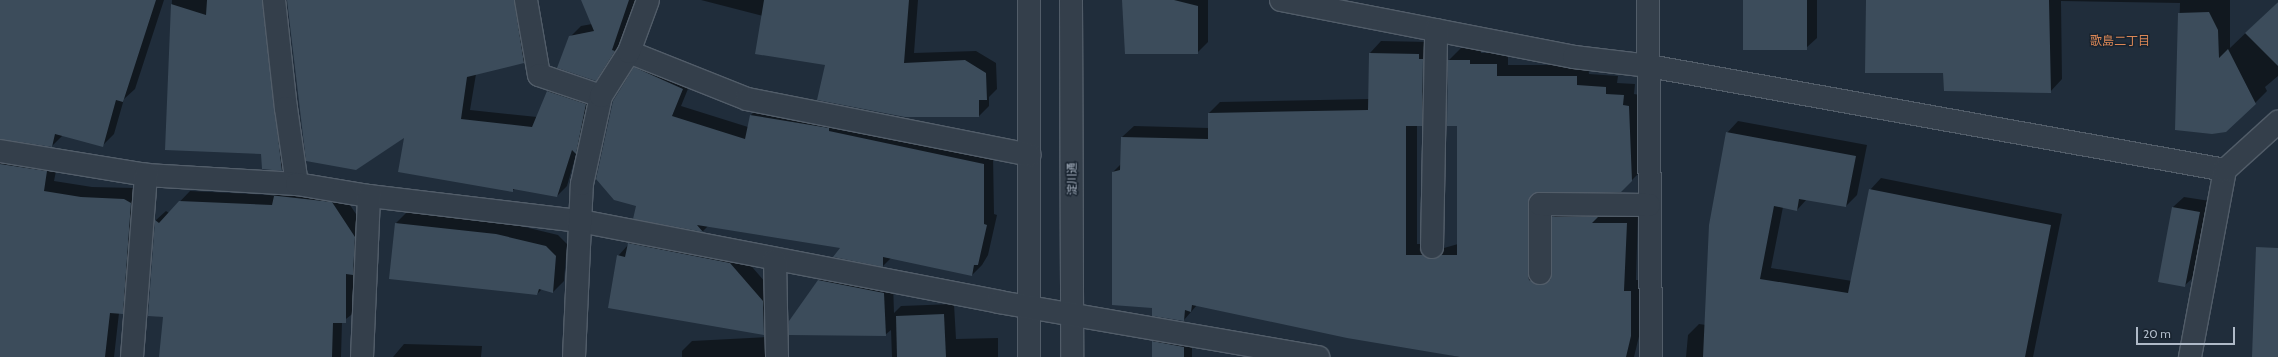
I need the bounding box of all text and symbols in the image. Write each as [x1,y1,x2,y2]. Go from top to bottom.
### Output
district label: 歌島二丁目 [2090,34,2150,48]
street label: 淀川通 [1065,163,1079,195]
scale bar [2138,319,2237,345]
text: 20 m [2143,326,2171,341]

